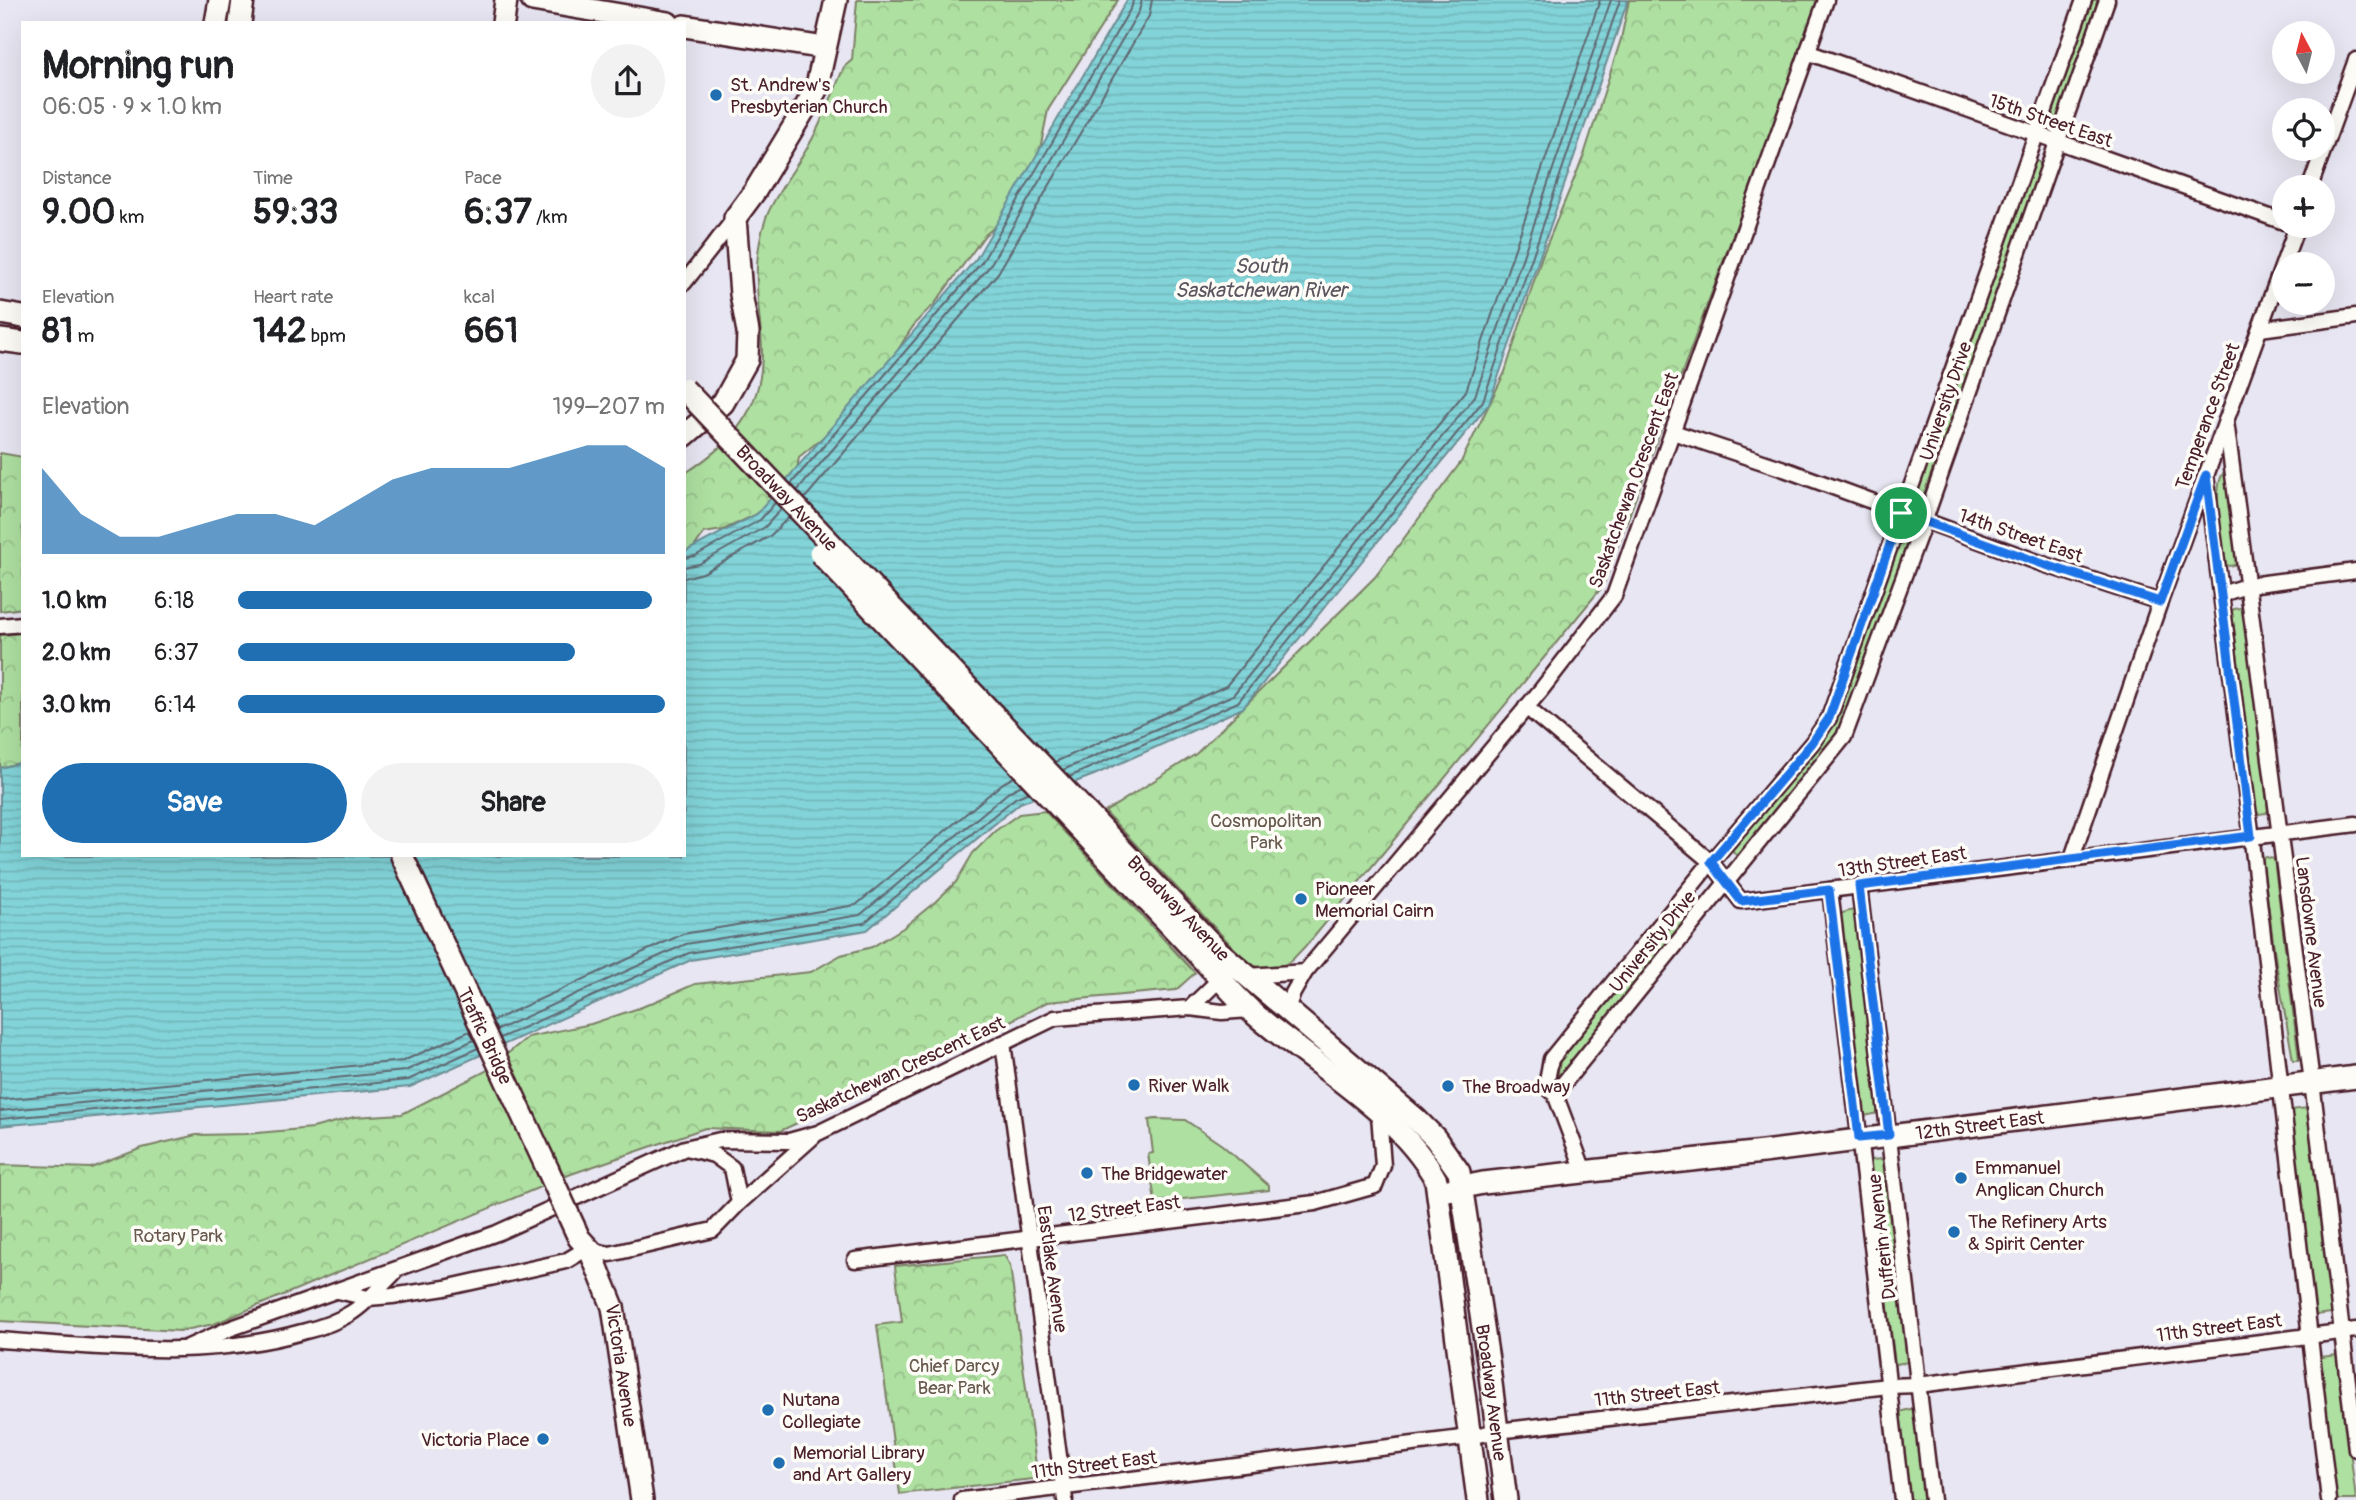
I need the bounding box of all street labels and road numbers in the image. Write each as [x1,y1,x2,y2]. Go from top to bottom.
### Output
street label: 15th Street East [1986,89,2116,153]
street label: University Drive [1914,338,1978,464]
street label: Temperance Street [2170,339,2246,493]
street label: Saskatchewan Crescent East [1584,369,1684,592]
street label: Broadway Avenue [730,440,843,557]
street label: 14th Street East [1955,503,2086,569]
street label: 13th Street East [1836,841,1968,883]
street label: Broadway Avenue [1122,851,1235,967]
street label: Lansdowne Avenue [2290,855,2332,1010]
street label: University Drive [1604,885,1702,997]
street label: Traffic Bridge [452,984,518,1089]
street label: Saskatchewan Crescent East [792,1011,1009,1129]
street label: 12th Street East [1914,1106,2046,1146]
street label: Dufferin Avenue [1862,1172,1902,1301]
street label: 12 Street East [1067,1190,1182,1228]
street label: Eastlake Avenue [1031,1204,1073,1335]
street label: Victoria Avenue [600,1302,642,1429]
street label: 11th Street East [2155,1308,2283,1348]
street label: Broadway Avenue [1470,1322,1512,1463]
street label: 11th Street East [1593,1375,1721,1413]
street label: 11th Street East [1030,1445,1158,1485]

